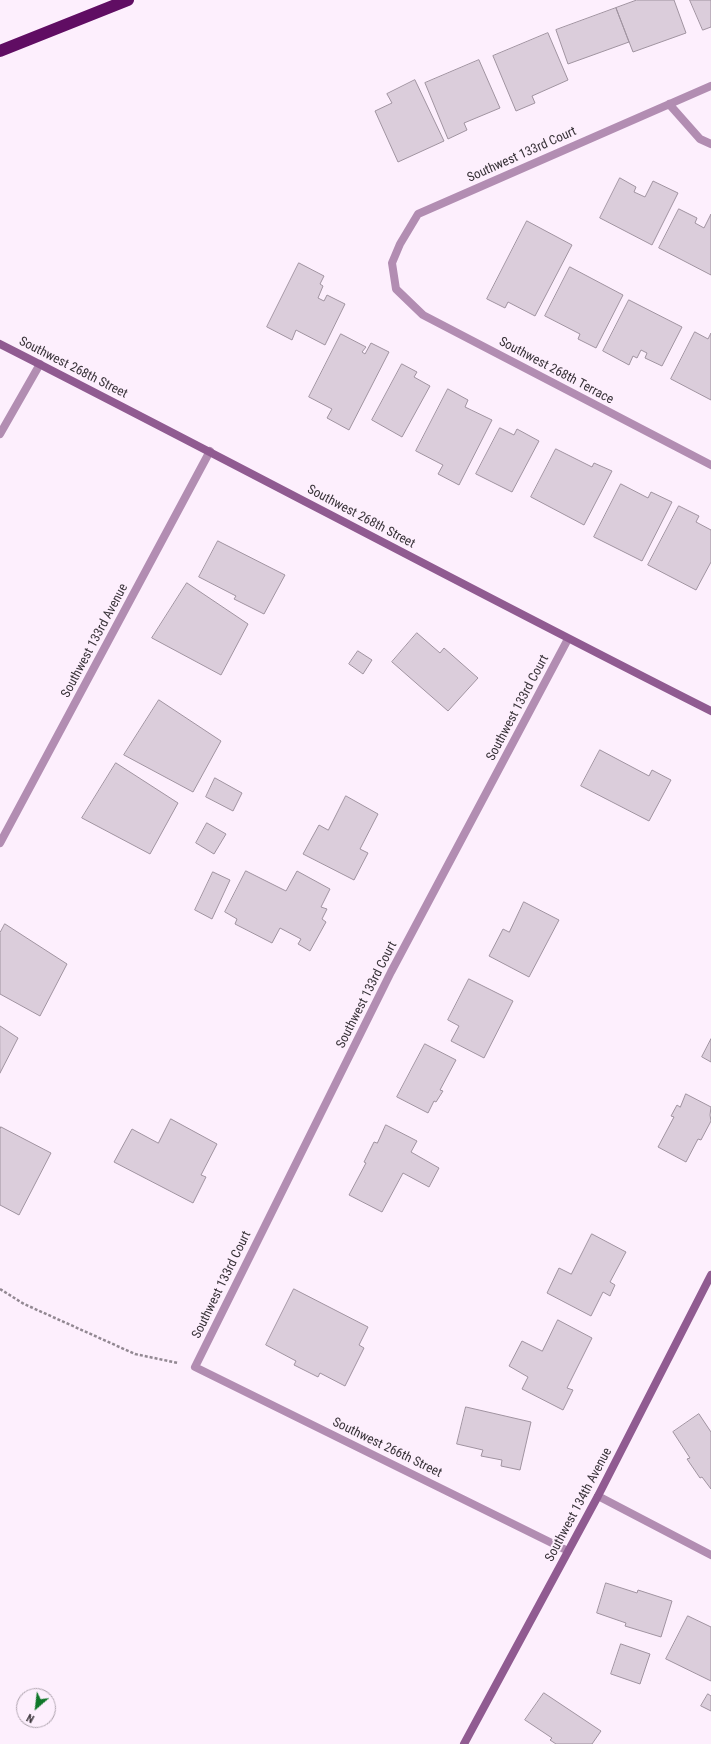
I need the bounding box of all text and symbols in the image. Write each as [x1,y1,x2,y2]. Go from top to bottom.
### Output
street label: Southwest 133rd Court [465,124,579,186]
street label: Southwest 268th Street [16,334,130,402]
street label: Southwest 268th Terrace [496,334,616,408]
street label: Southwest 268th Street [304,482,418,552]
street label: Southwest 133rd Avenue [58,581,132,701]
street label: Southwest 133rd Court [483,652,553,764]
street label: Southwest 133rd Court [333,939,401,1051]
street label: Southwest 133rd Court [189,1229,255,1341]
street label: Southwest 266th Street [330,1415,444,1481]
street label: Southwest 134th Avenue [542,1445,616,1565]
north arrow [16,1688,56,1728]
text: N [25,1711,37,1725]

